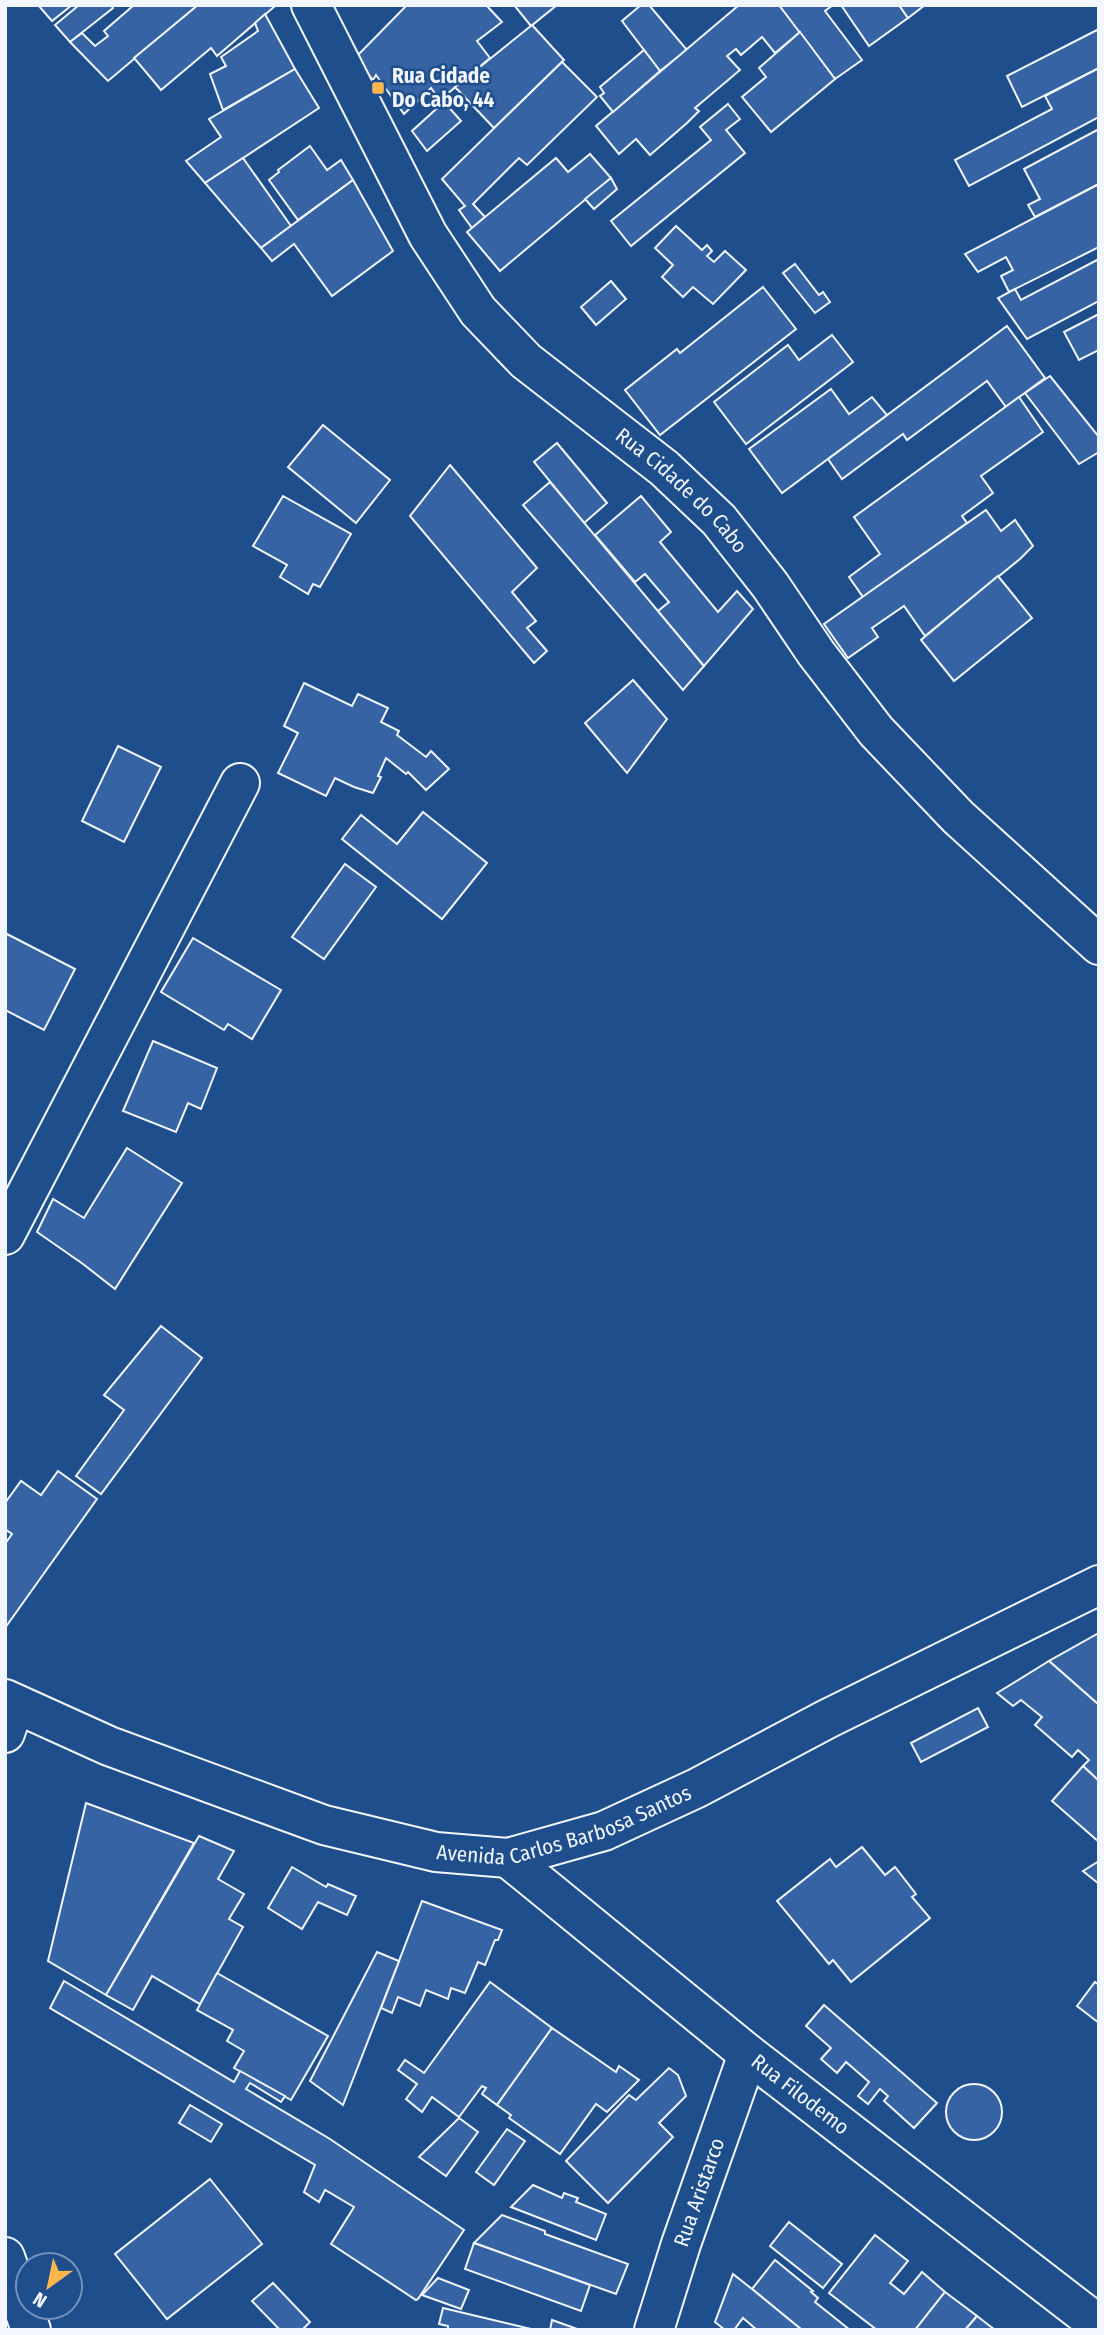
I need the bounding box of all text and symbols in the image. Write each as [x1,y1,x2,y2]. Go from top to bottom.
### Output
place label: Rua Cidade Do Cabo, 44 [392,63,495,113]
marker: Rua Cidade Do Cabo, 44 [370,80,386,96]
street label: Rua Cidade do Cabo [610,422,753,558]
street label: Avenida Carlos Barbosa Santos [436,1779,695,1871]
street label: Rua Filodemo [746,2048,855,2140]
street label: Rua Aristarco [668,2134,730,2250]
north arrow [14,2251,84,2321]
text: N [29,2287,51,2313]

